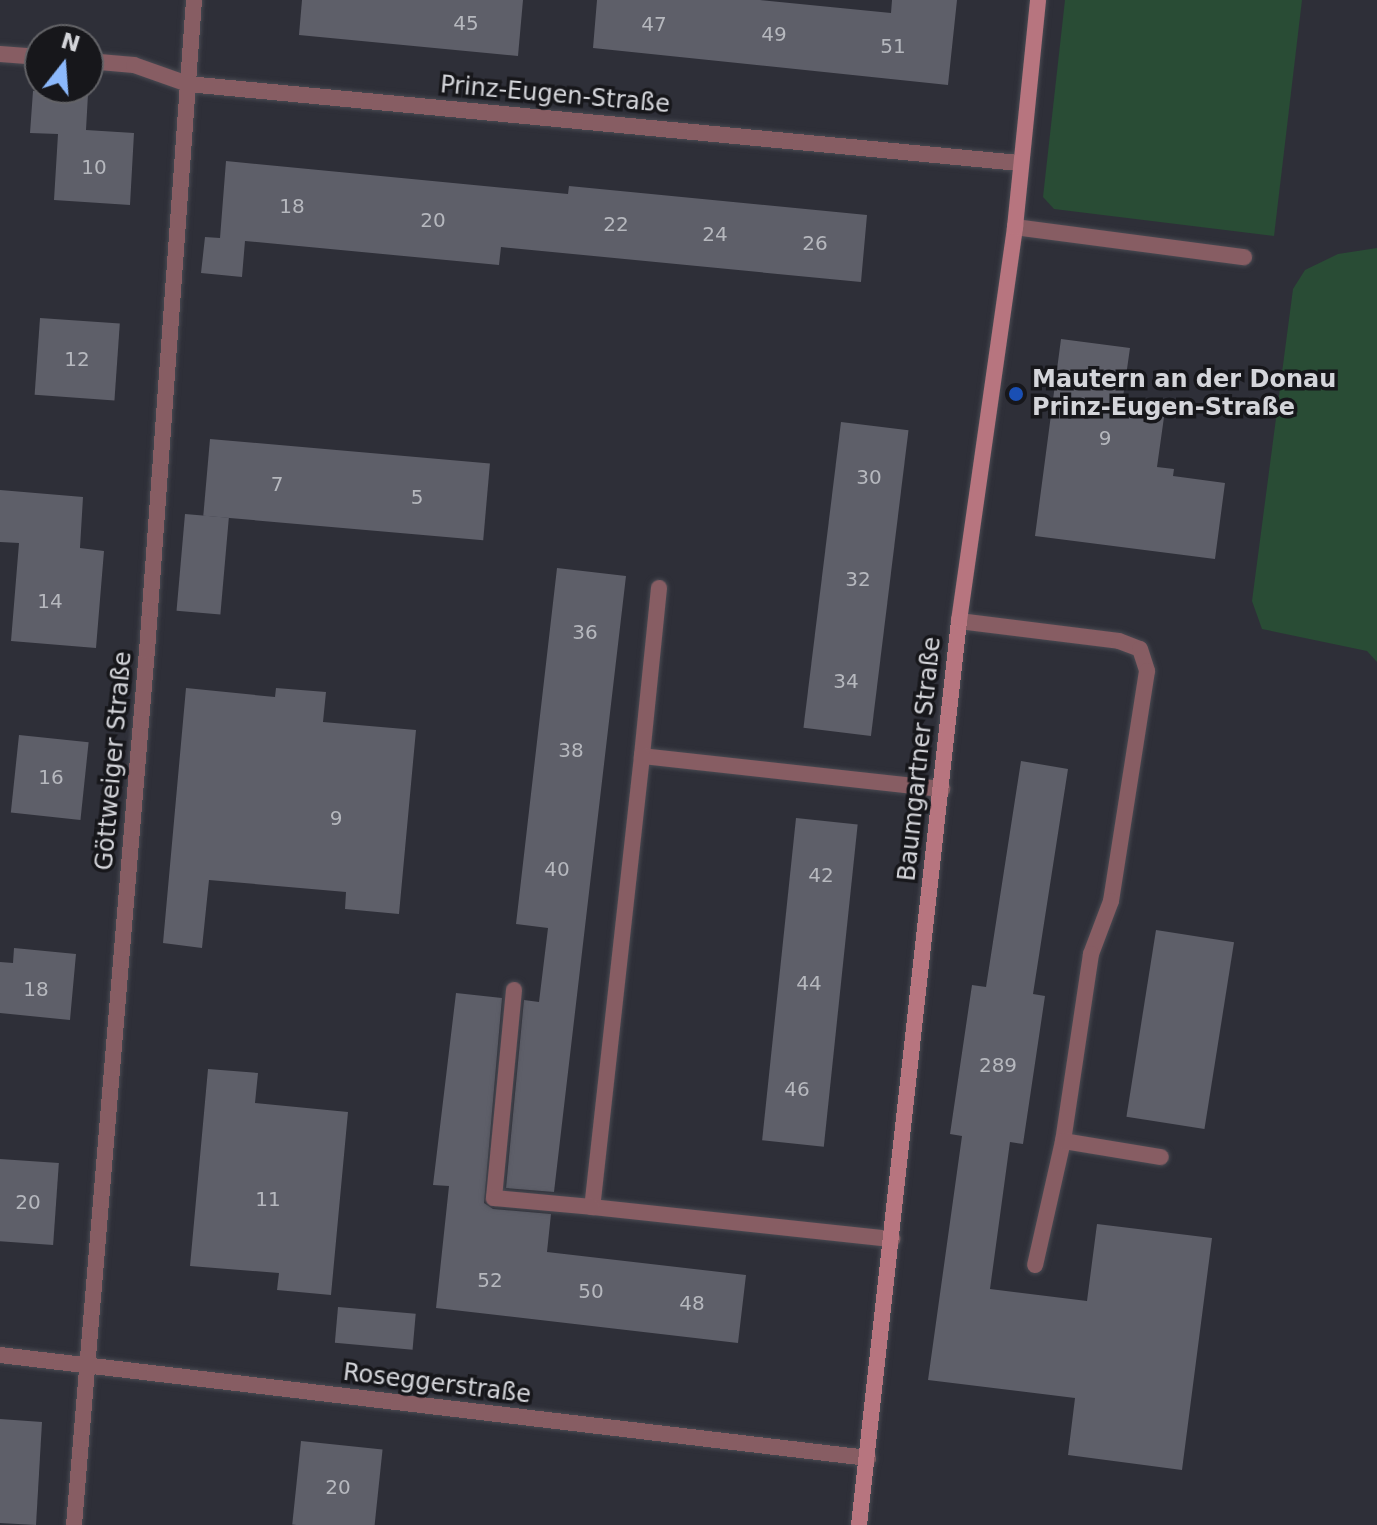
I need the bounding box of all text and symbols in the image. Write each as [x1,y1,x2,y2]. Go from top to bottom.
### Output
house number: 45 [453,11,479,35]
house number: 47 [641,12,667,36]
house number: 49 [761,22,787,46]
north arrow [24,24,104,104]
text: N [58,28,83,57]
house number: 51 [880,34,906,58]
street label: Prinz-Eugen-Straße [439,71,671,119]
house number: 10 [81,155,107,179]
house number: 18 [279,194,305,218]
house number: 20 [420,208,446,232]
house number: 22 [603,212,629,236]
house number: 24 [702,222,728,246]
house number: 26 [802,231,828,255]
house number: 12 [64,347,90,371]
place label: Mautern an der Donau Prinz-Eugen-Straße [1032,366,1336,422]
marker: Mautern an der Donau Prinz-Eugen-Straße [1007,385,1025,403]
house number: 9 [1099,426,1111,450]
house number: 30 [856,465,882,489]
house number: 7 [271,472,283,496]
house number: 5 [411,485,423,509]
house number: 32 [845,567,871,591]
house number: 14 [37,589,63,613]
house number: 36 [572,620,598,644]
street label: Baumgartner Straße [893,635,947,883]
street label: Göttweiger Straße [90,650,138,872]
house number: 34 [833,669,859,693]
house number: 38 [558,738,584,762]
house number: 16 [38,765,64,789]
house number: 9 [330,806,342,830]
house number: 40 [544,857,570,881]
house number: 42 [808,863,834,887]
house number: 44 [796,971,822,995]
house number: 18 [23,977,49,1001]
house number: 289 [979,1053,1017,1077]
house number: 46 [784,1077,810,1101]
house number: 11 [255,1187,281,1211]
house number: 20 [15,1190,41,1214]
house number: 52 [477,1268,503,1292]
house number: 50 [578,1279,604,1303]
house number: 48 [679,1291,705,1315]
street label: Roseggerstraße [341,1358,533,1410]
house number: 20 [325,1475,351,1499]

